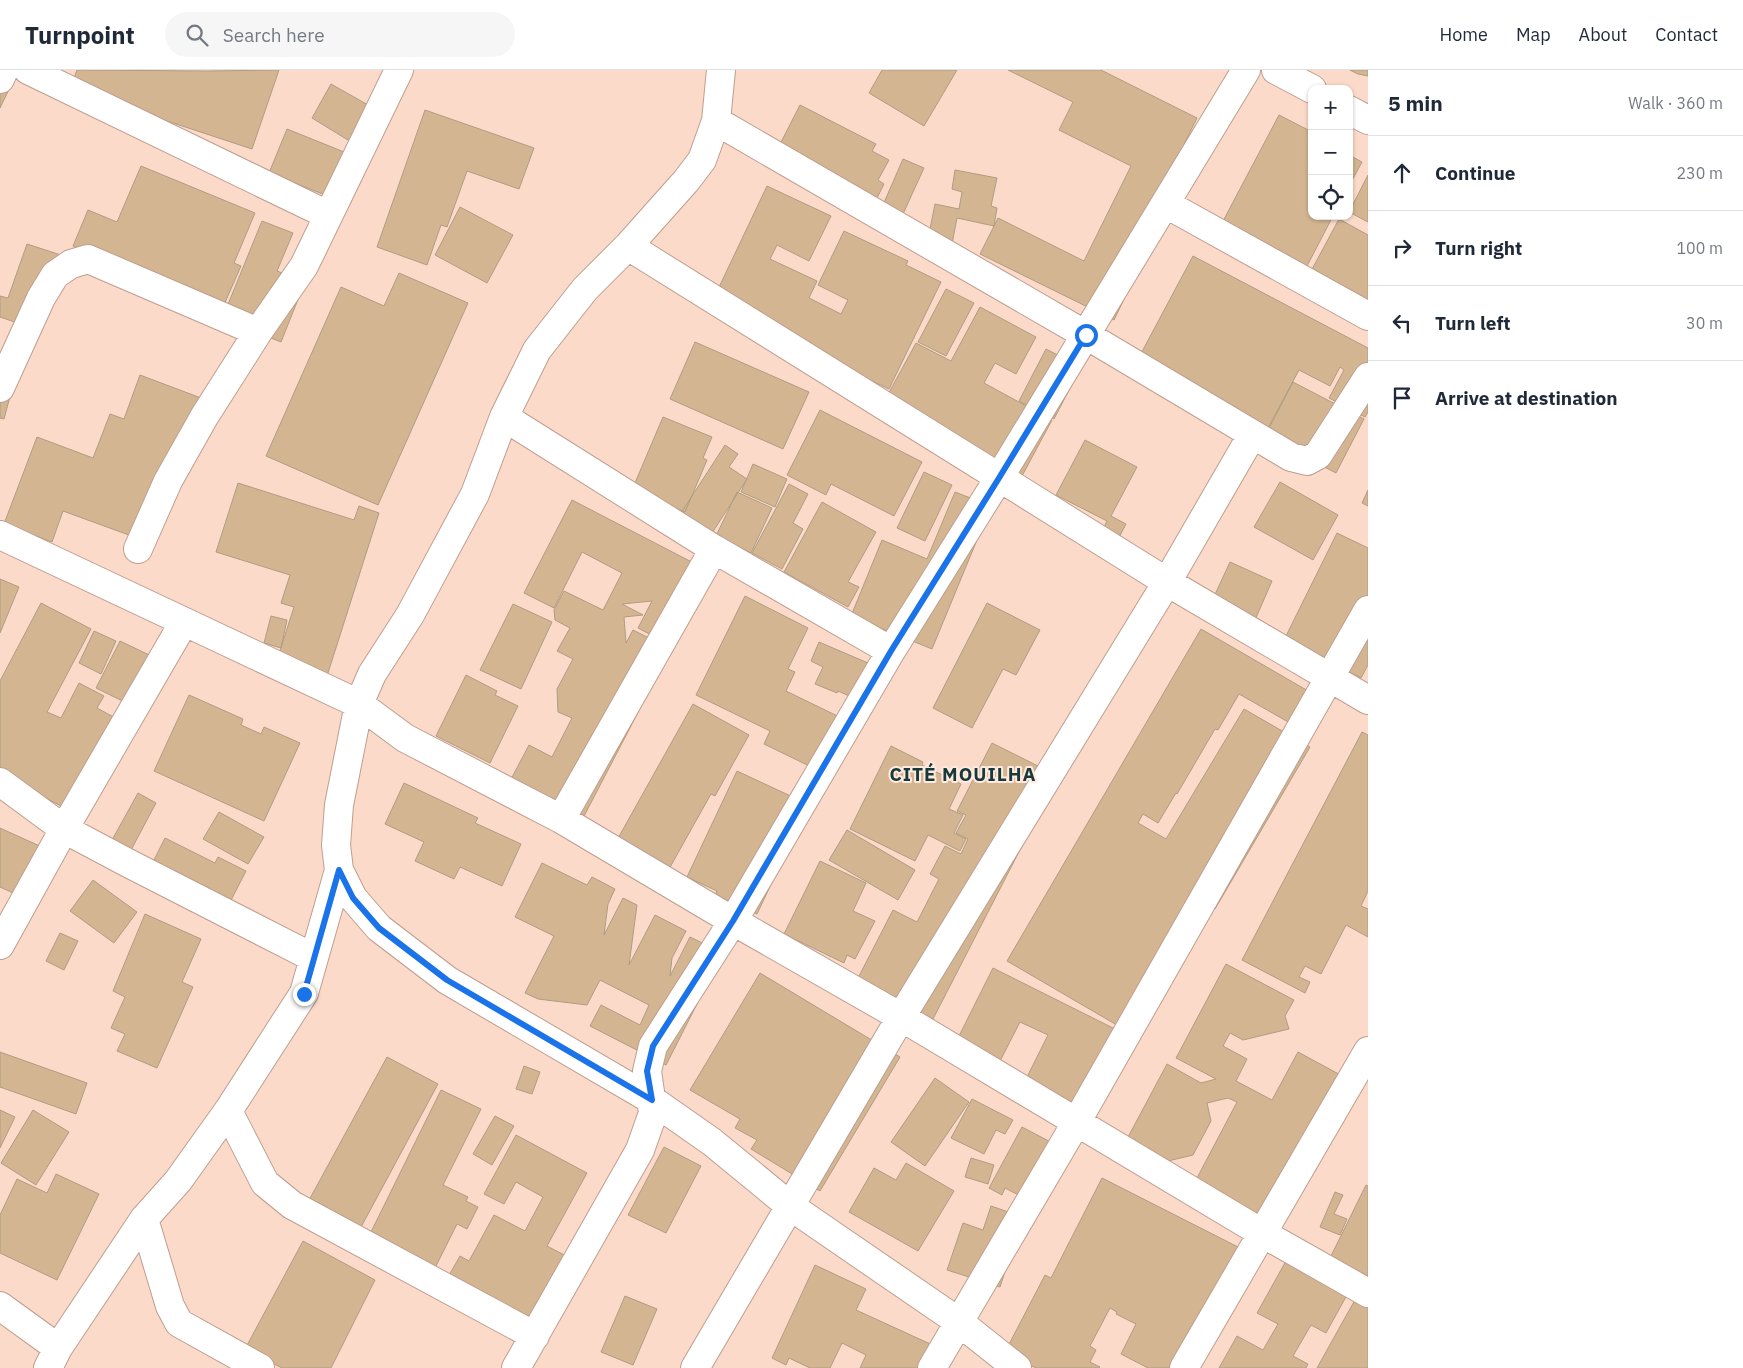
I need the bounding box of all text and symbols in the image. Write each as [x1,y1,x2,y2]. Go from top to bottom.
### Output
search box [165,12,515,57]
text: Turnpoint [25,19,135,51]
icon: search [183,21,211,49]
text: Search here [223,23,325,47]
text: Home [1440,23,1488,46]
text: Map [1516,23,1551,46]
text: About [1579,23,1627,46]
text: Contact [1655,23,1718,46]
map controls [1308,85,1353,220]
button: + [1308,85,1353,130]
text: 5 min [1388,89,1443,117]
text: Walk · 360 m [1628,93,1723,113]
button: − [1308,130,1353,175]
icon: ahead [1388,159,1416,187]
text: Continue [1435,161,1515,185]
text: 230 m [1676,163,1723,183]
button: locate [1308,175,1353,220]
icon: right [1388,234,1416,262]
text: Turn right [1435,236,1522,260]
text: 100 m [1676,238,1723,258]
icon: left [1388,309,1416,337]
text: Turn left [1435,311,1511,335]
text: 30 m [1686,313,1723,333]
route start [1075,324,1098,347]
icon: arrive [1388,384,1416,412]
text: Arrive at destination [1435,386,1618,410]
district label: CITÉ MOUILHA [890,762,1036,786]
route end [293,983,316,1006]

